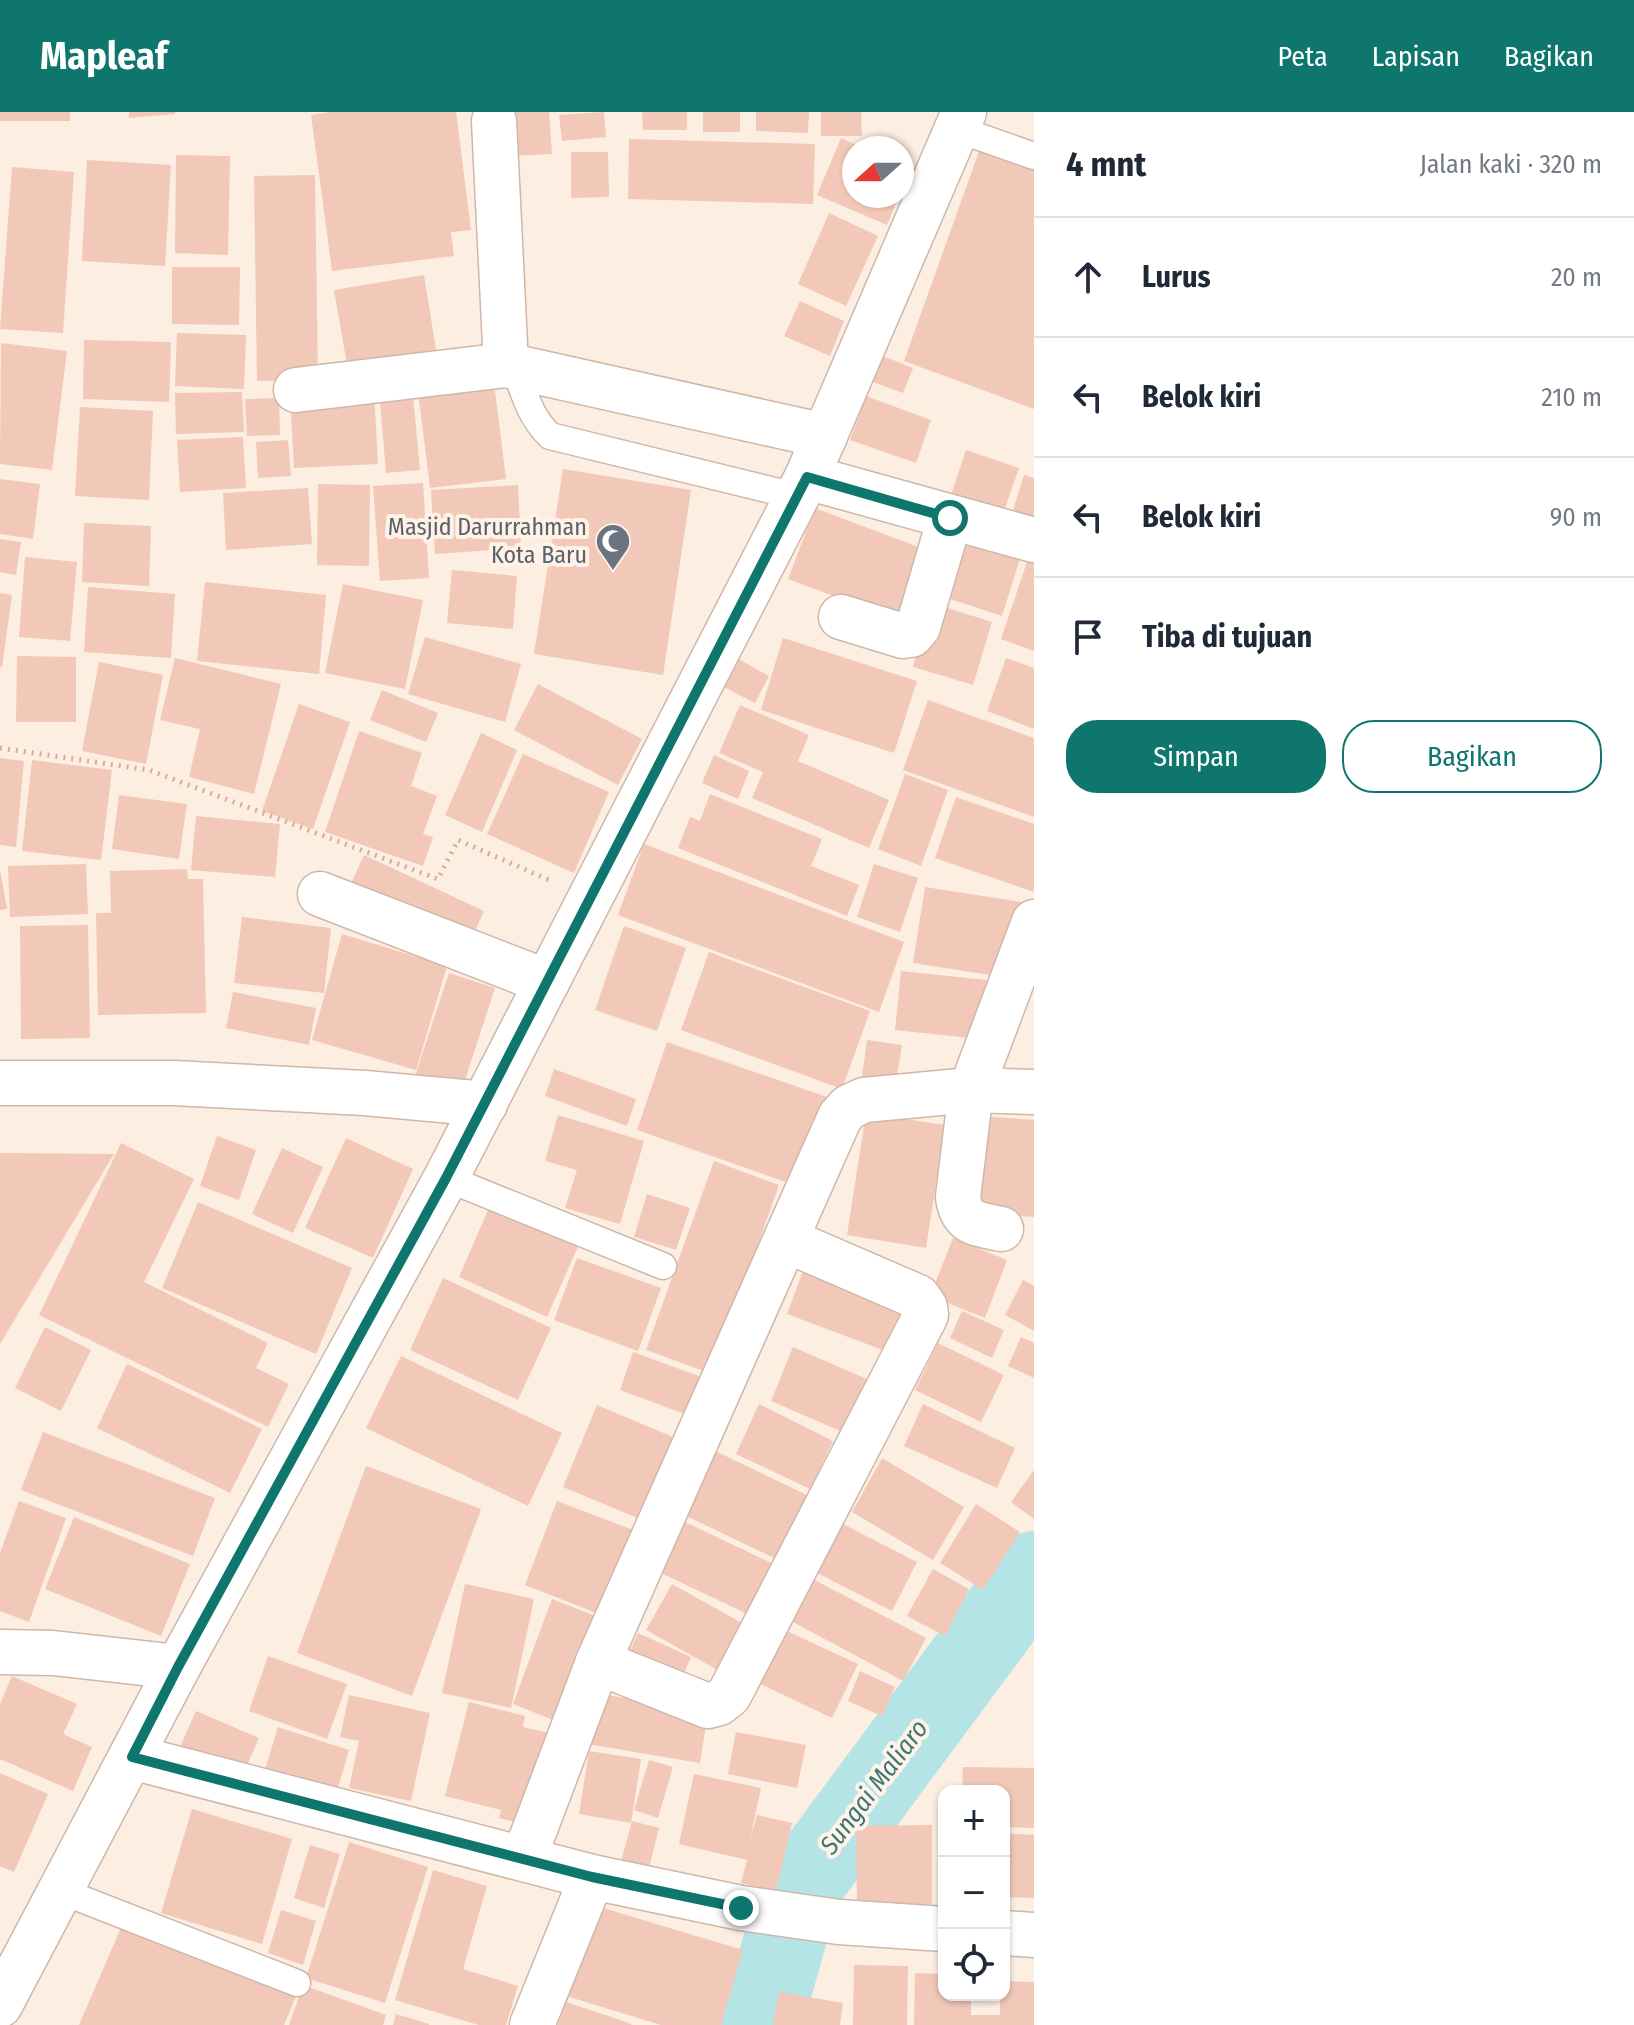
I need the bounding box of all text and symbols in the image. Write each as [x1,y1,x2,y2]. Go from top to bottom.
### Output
text: Mapleaf [40,33,167,79]
text: Peta [1277,40,1328,73]
text: Lapisan [1372,40,1460,73]
text: Bagikan [1504,40,1594,73]
north arrow [842,136,914,208]
text: 4 mnt [1066,144,1146,185]
text: Jalan kaki · 320 m [1420,149,1602,180]
icon: ahead [1066,255,1110,299]
text: Lurus [1142,259,1211,295]
text: 20 m [1551,262,1602,293]
icon: left [1066,375,1110,419]
text: Belok kiri [1142,379,1261,415]
text: 210 m [1541,382,1602,413]
icon: left [1066,495,1110,539]
text: Belok kiri [1142,499,1261,535]
route start [932,500,968,536]
text: 90 m [1550,502,1602,533]
place label: Masjid Darurrahman Kota Baru [388,513,587,569]
mosque icon: Masjid Darurrahman Kota Baru [594,522,632,572]
icon: arrive [1066,615,1110,659]
text: Tiba di tujuan [1142,619,1312,655]
button: Simpan [1066,720,1326,793]
button: Bagikan [1342,720,1602,793]
water label: Sungai Maliaro [813,1714,935,1861]
map controls [938,1785,1010,2001]
button: + [938,1785,1010,1857]
button: − [938,1857,1010,1929]
route end [723,1890,759,1926]
button: locate [938,1929,1010,2001]

